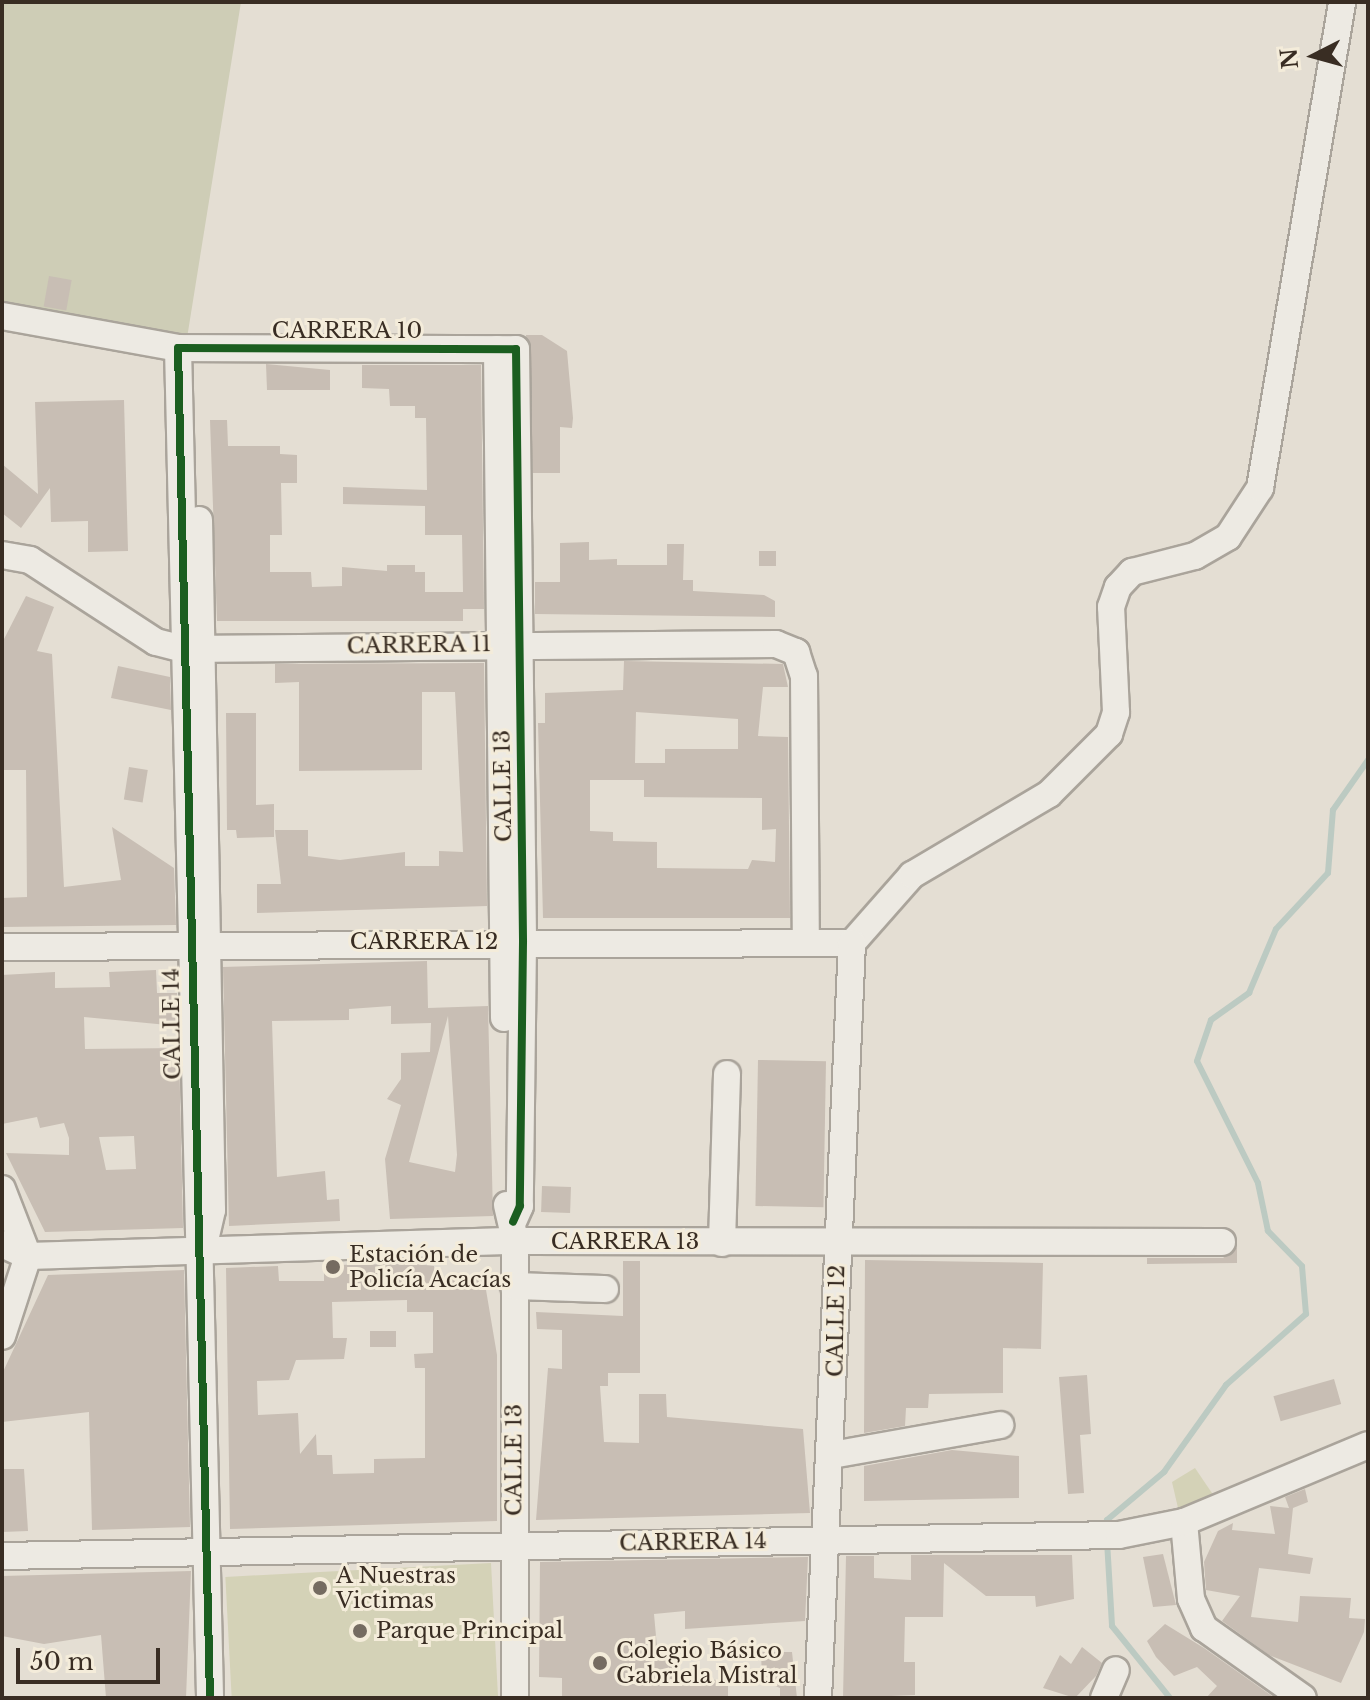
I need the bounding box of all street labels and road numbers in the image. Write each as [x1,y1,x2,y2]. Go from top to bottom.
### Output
street label: CARRERA 10 [271,318,423,344]
street label: CARRERA 11 [346,631,492,659]
street label: CALLE 13 [489,730,517,842]
street label: CARRERA 12 [349,929,499,955]
street label: CALLE 14 [158,968,186,1080]
street label: CARRERA 13 [550,1229,700,1255]
street label: CALLE 12 [822,1265,850,1377]
street label: CALLE 13 [501,1404,527,1516]
street label: CARRERA 14 [618,1528,768,1556]

